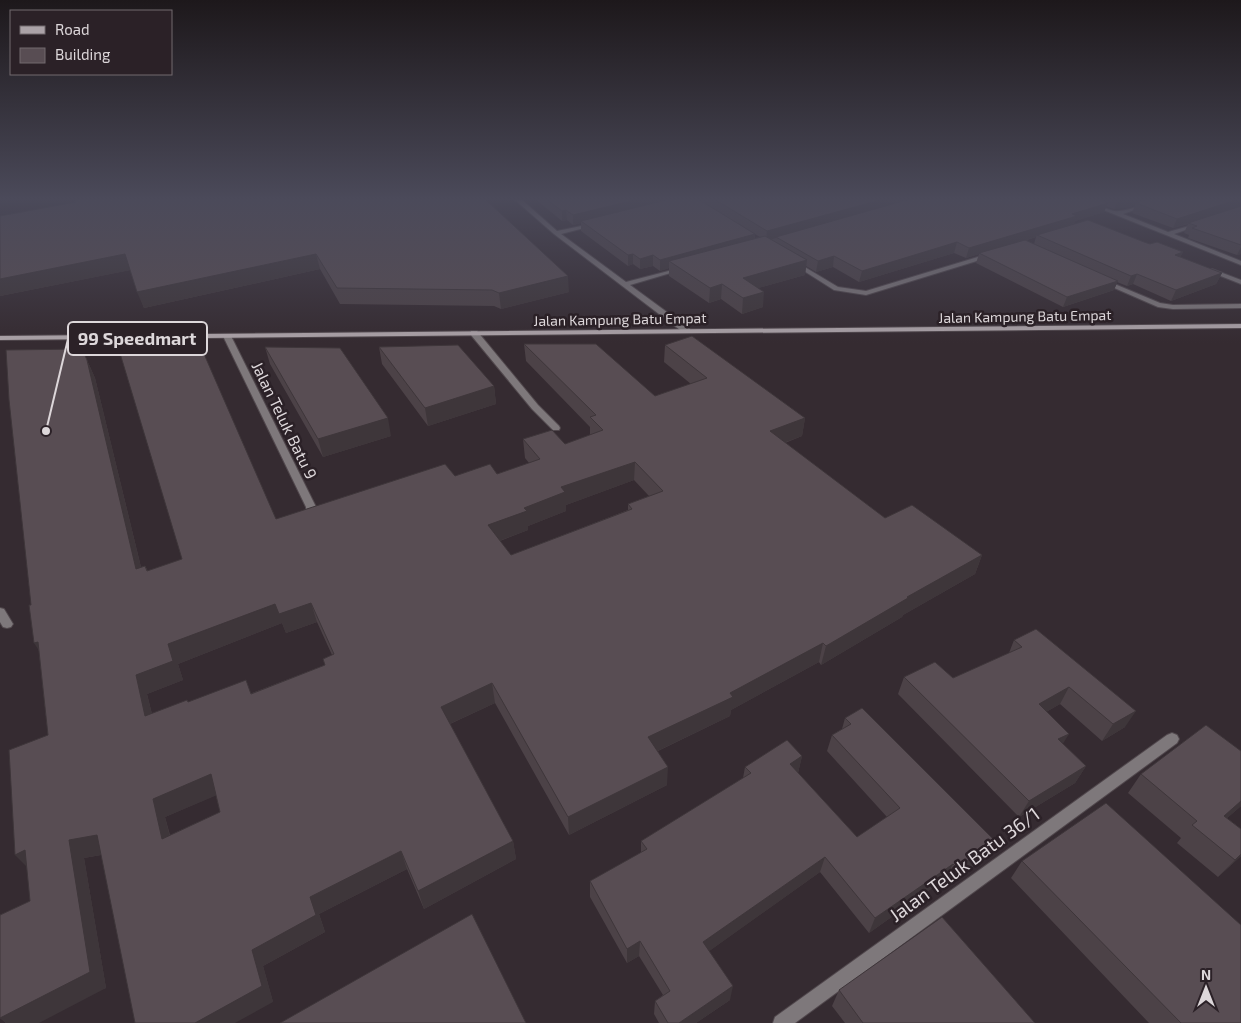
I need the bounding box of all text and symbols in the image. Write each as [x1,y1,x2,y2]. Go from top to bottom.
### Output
legend [10,10,172,75]
text: Road [55,20,90,38]
text: Building [55,45,111,63]
street label: Jalan Kampung Batu Empat [938,306,1112,326]
street label: Jalan Kampung Batu Empat [533,309,707,329]
callout: 99 Speedmart [68,322,207,355]
text: 99 Speedmart [78,327,197,349]
street label: Jalan Teluk Batu 9 [248,358,322,482]
street label: Jalan Teluk Batu 36/1 [884,802,1044,926]
north arrow [1181,963,1231,1013]
text: N [1201,966,1211,983]

